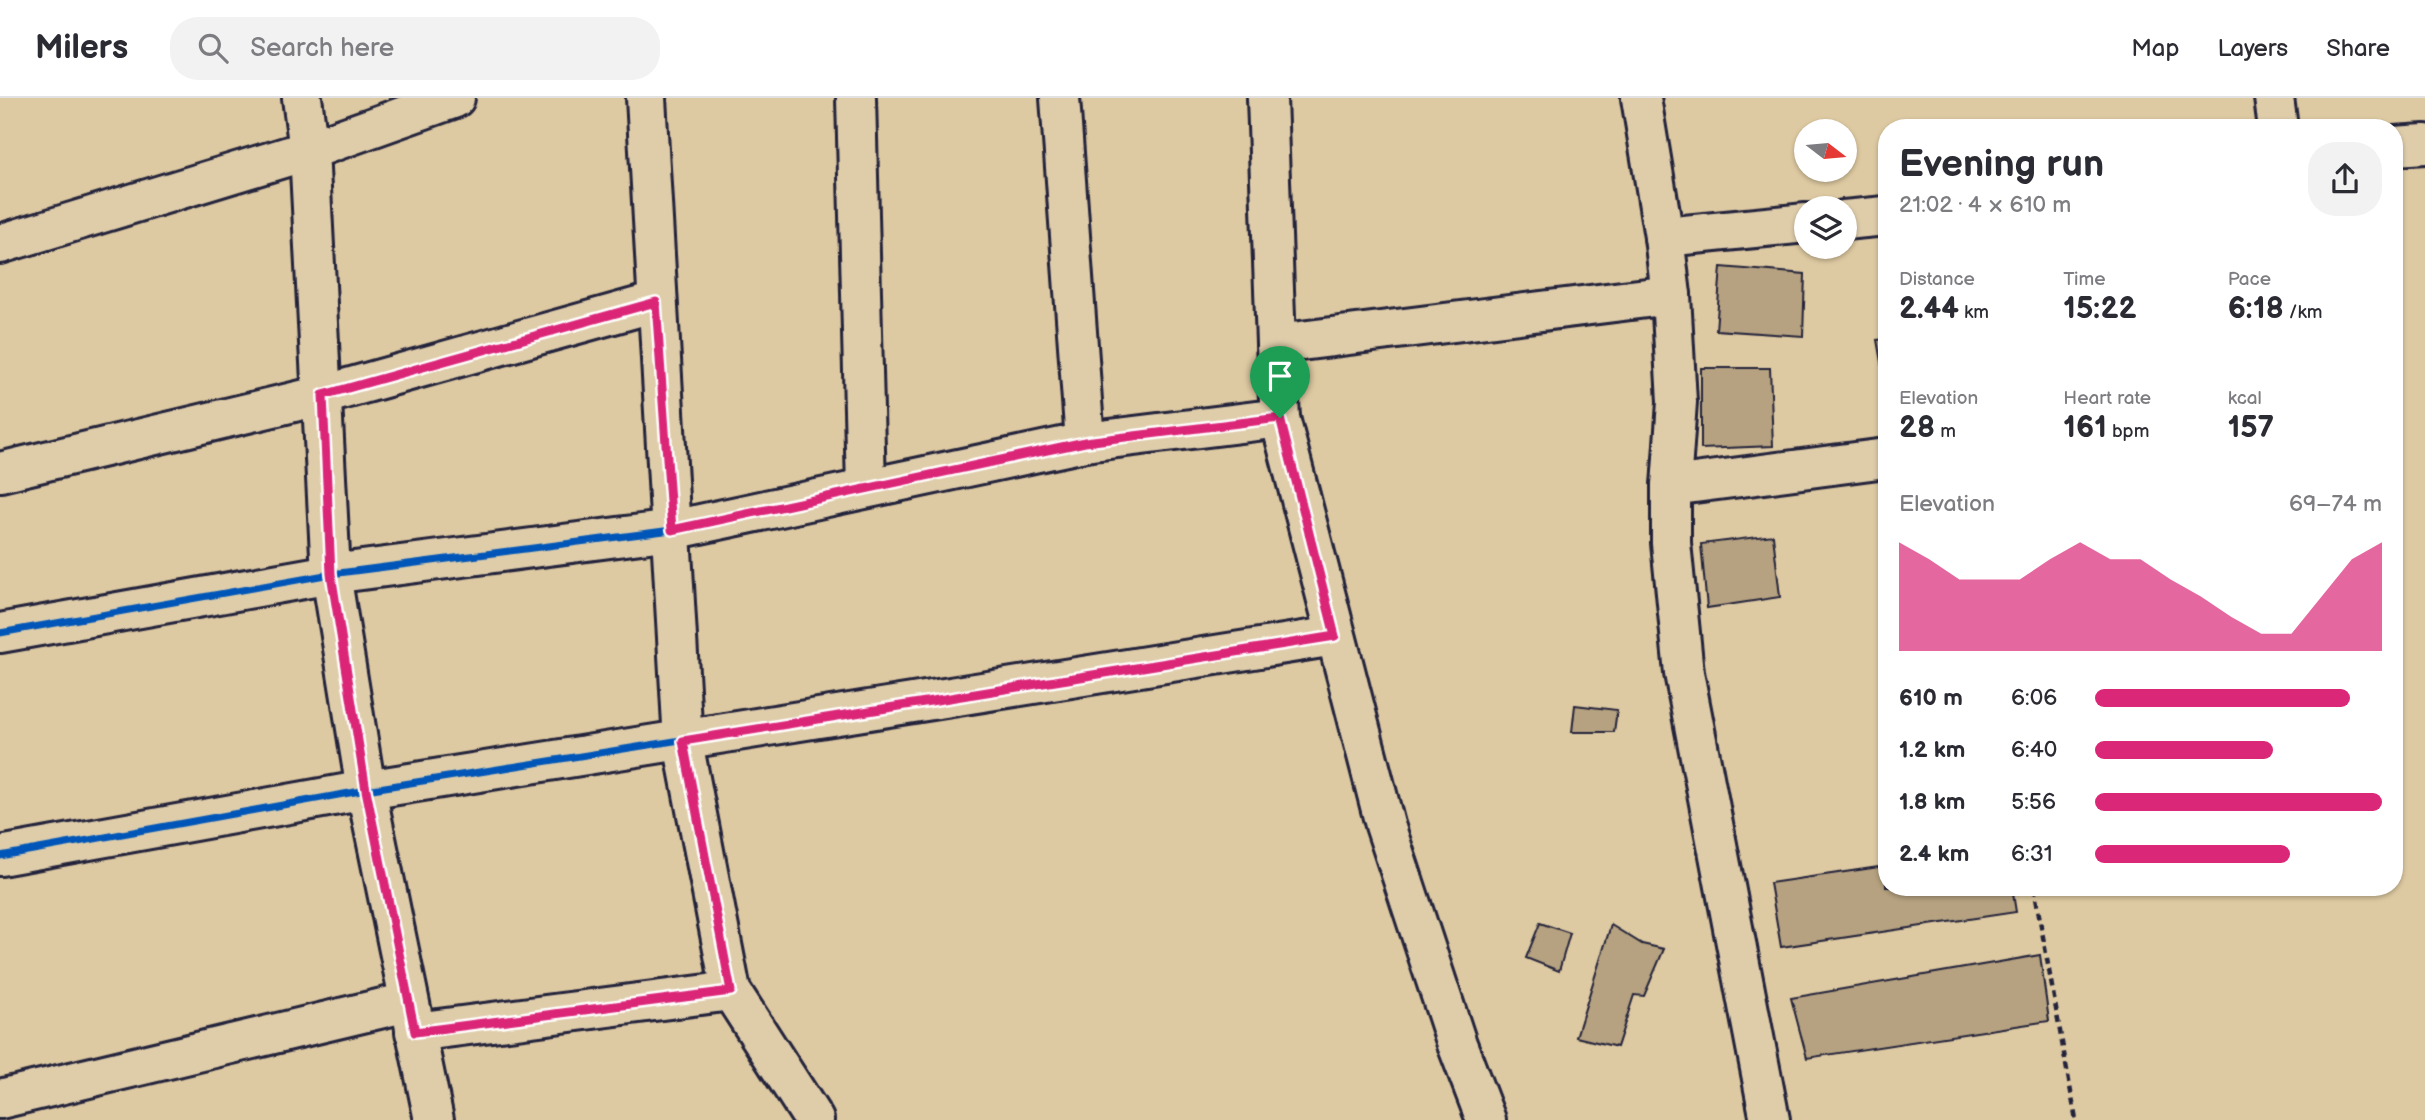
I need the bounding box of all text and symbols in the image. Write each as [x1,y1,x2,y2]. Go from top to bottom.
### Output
search box [170,17,660,80]
text: Milers [35,28,128,68]
icon: search [194,29,232,67]
text: Search here [250,33,394,64]
text: Map [2131,34,2179,63]
text: Layers [2217,34,2288,63]
text: Share [2326,34,2390,63]
north arrow [1794,119,1857,182]
map controls [1794,119,1857,259]
text: Evening run [1899,142,2104,187]
button: share [2308,142,2382,216]
text: 21:02 · 4 × 610 m [1899,191,2071,219]
button: layers [1794,196,1857,259]
text: Distance [1899,268,1975,291]
text: Time [2063,268,2105,291]
text: Pace [2228,268,2271,291]
text: 2.44 [1899,291,1959,327]
text: 15:22 [2063,291,2136,327]
text: 6:18 [2228,291,2284,327]
text: km [1959,301,1989,324]
text: /km [2284,301,2322,324]
pin [1250,346,1310,418]
icon: arrive [1261,357,1299,395]
text: Elevation [1899,387,1978,410]
text: Heart rate [2063,387,2151,410]
text: kcal [2228,387,2262,410]
text: 28 [1899,410,1935,446]
text: 161 [2063,410,2107,446]
text: 157 [2228,410,2274,446]
text: m [1935,420,1956,443]
text: bpm [2107,420,2149,443]
text: Elevation [1899,490,1995,518]
text: 69–74 m [2289,490,2382,518]
text: 610 m [1899,684,1963,712]
text: 6:06 [2011,684,2057,712]
text: 1.2 km [1899,736,1965,764]
text: 6:40 [2011,736,2057,764]
text: 1.8 km [1899,788,1965,816]
text: 5:56 [2011,788,2056,816]
text: 2.4 km [1899,840,1969,868]
text: 6:31 [2011,840,2053,868]

